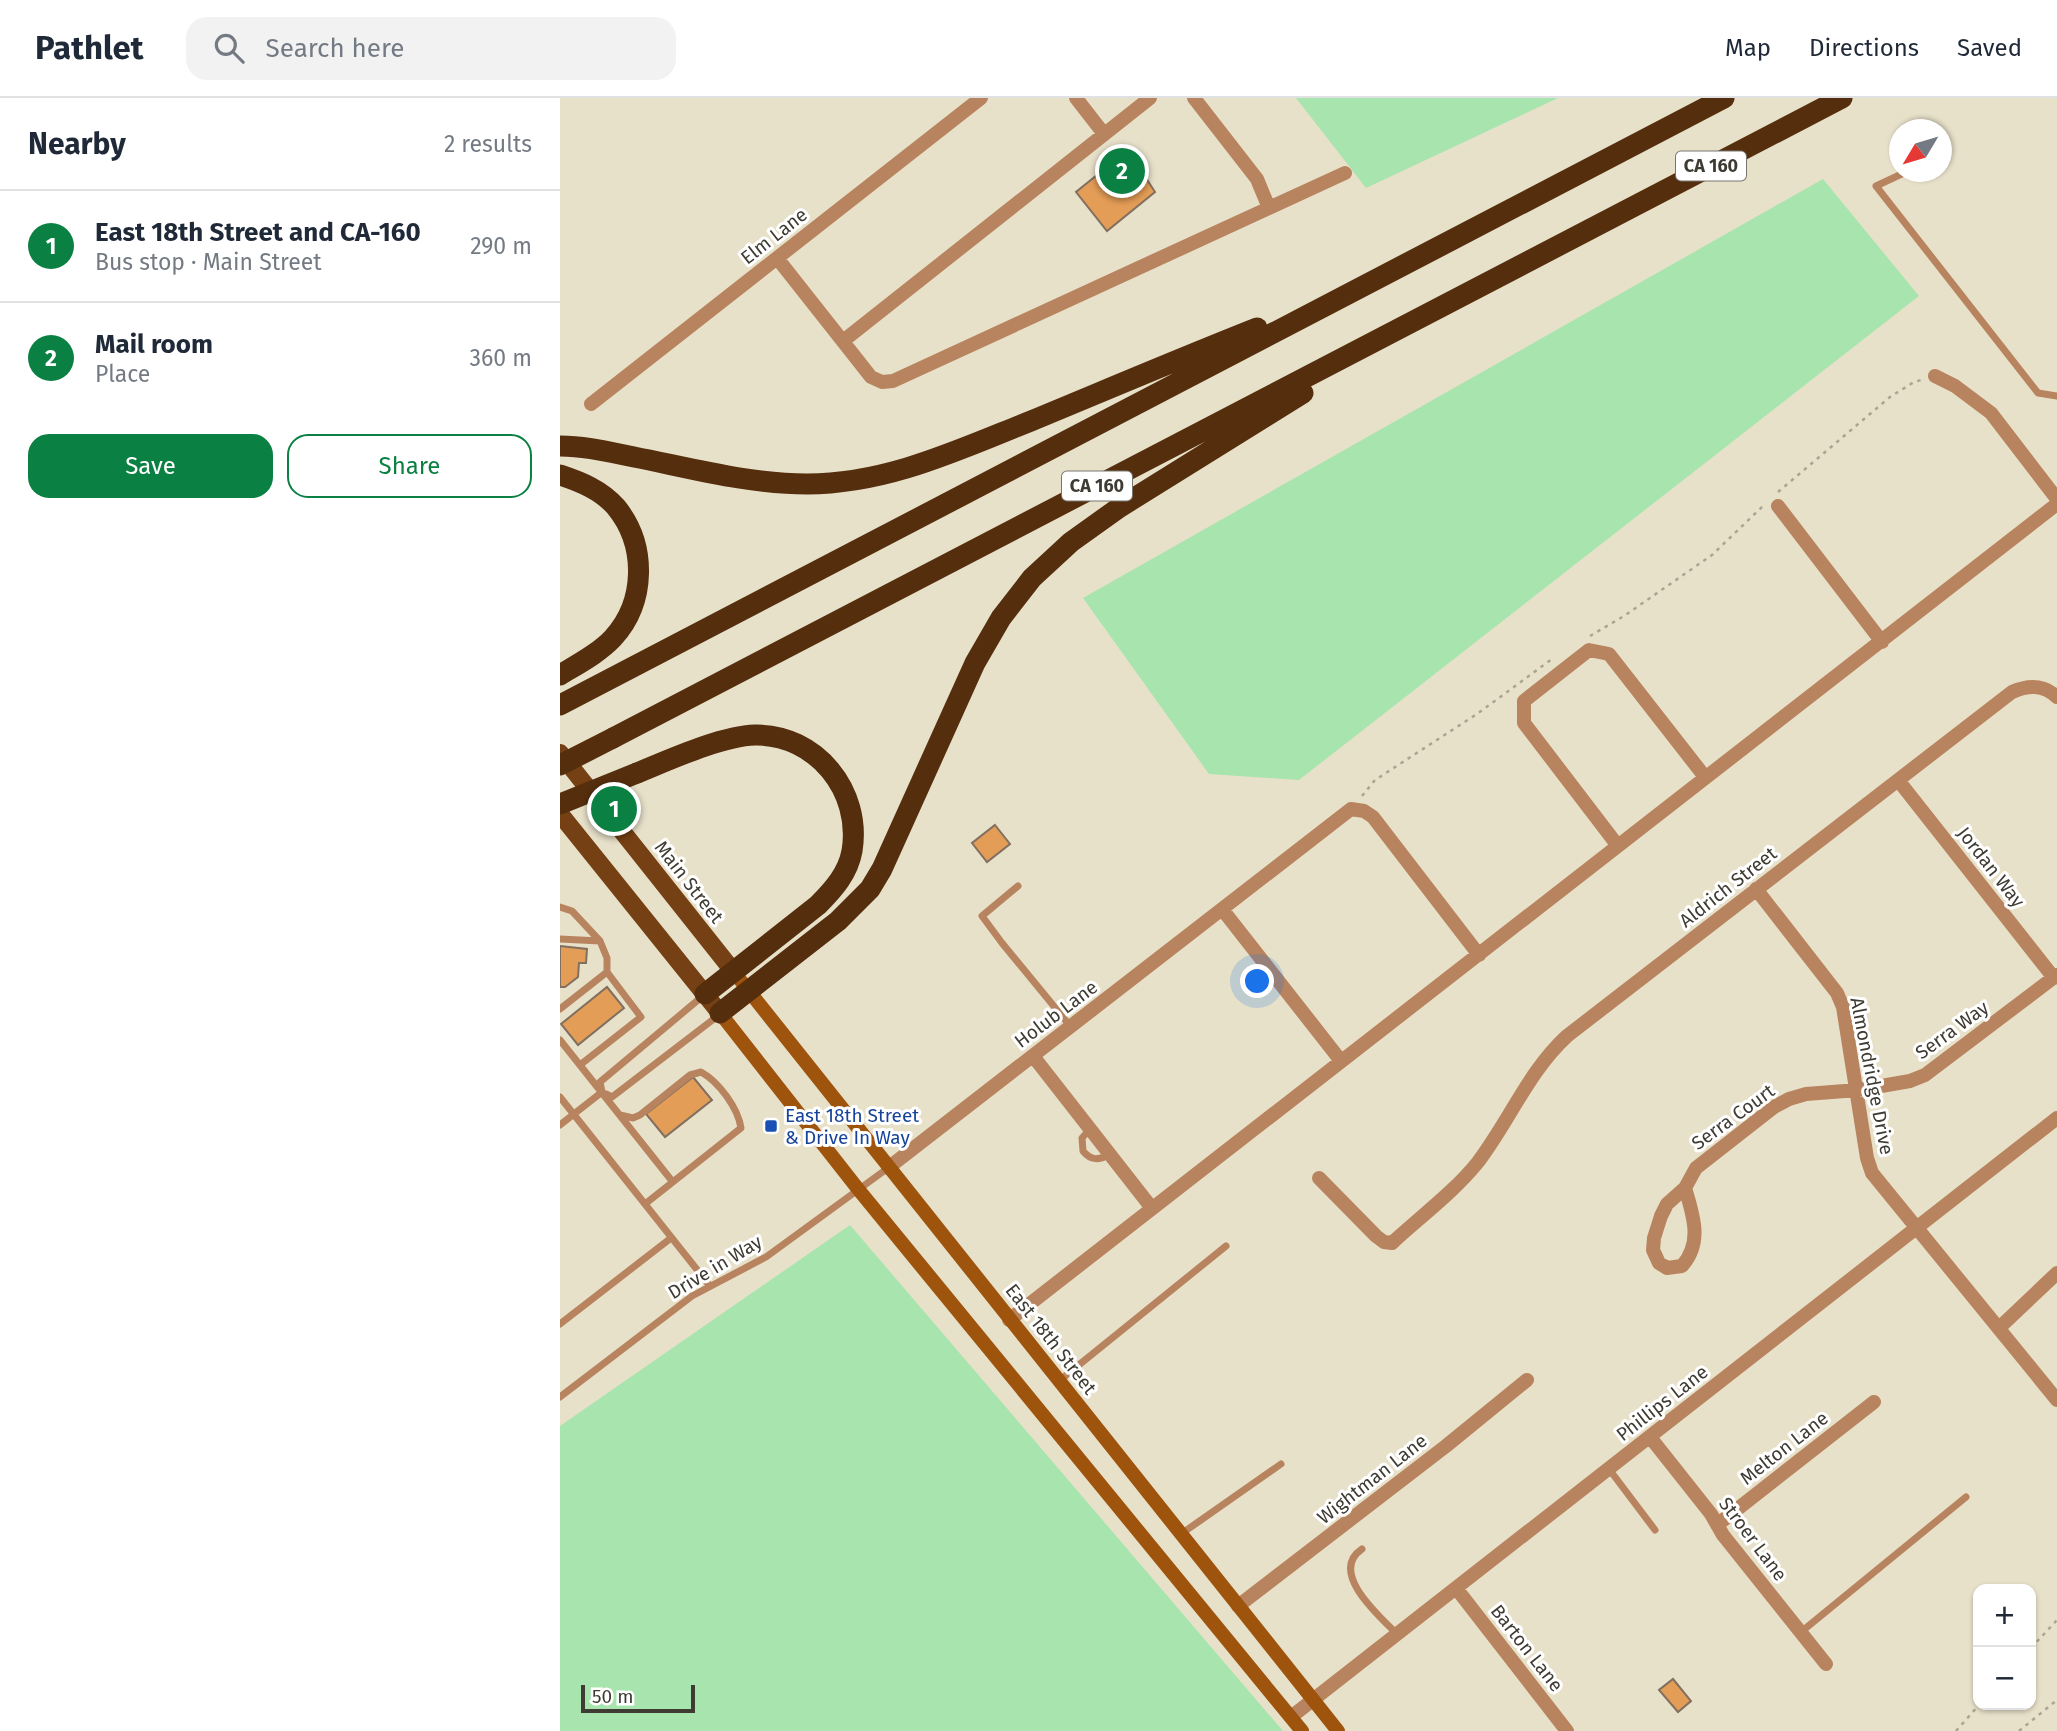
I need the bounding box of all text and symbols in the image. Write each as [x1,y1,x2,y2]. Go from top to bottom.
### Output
search box [186,17,676,80]
text: Pathlet [35,28,144,68]
icon: search [210,29,248,67]
text: Search here [266,33,404,64]
text: Map [1725,34,1771,62]
text: Directions [1809,34,1919,62]
text: Saved [1957,34,2022,62]
north arrow [1889,119,1952,182]
text: Nearby [28,126,126,162]
text: 2 results [444,130,532,158]
pin: 2 [1099,145,1145,197]
road number: CA 160 [1676,152,1746,180]
street label: Elm Lane [736,203,812,269]
text: East 18th Street and CA-160 [95,217,421,248]
text: 1 [46,232,56,260]
text: 290 m [470,232,532,260]
text: Bus stop · Main Street [95,248,322,276]
text: Mail room [95,329,213,360]
text: 2 [45,344,57,372]
text: 360 m [470,344,532,372]
text: Place [95,360,150,388]
button: Save [28,434,273,498]
button: Share [287,434,532,498]
road number: CA 160 [1062,472,1132,500]
pin: 1 [591,783,637,835]
street label: Jordan Way [1952,822,2030,912]
street label: Main Street [650,836,728,928]
street label: Aldrich Street [1675,842,1781,932]
your location [1240,964,1274,998]
street label: Holub Lane [1010,975,1102,1053]
street label: Almondridge Drive [1845,995,1899,1157]
street label: Serra Way [1911,995,1994,1064]
street label: Serra Court [1687,1079,1779,1155]
place label: East 18th Street & Drive In Way [785,1104,919,1149]
marker: East 18th Street & Drive In Way [763,1118,779,1134]
street label: Drive in Way [664,1230,767,1304]
street label: East 18th Street [1001,1279,1101,1399]
street label: Phillips Lane [1612,1360,1712,1446]
street label: Melton Lane [1735,1406,1833,1490]
street label: Wightman Lane [1313,1429,1431,1529]
street label: Stroer Lane [1714,1493,1792,1585]
map controls [1973,1584,2036,1710]
button: + [1973,1584,2036,1647]
street label: Barton Lane [1486,1600,1568,1696]
button: − [1973,1647,2036,1710]
scale bar [581,1682,695,1714]
text: 50 m [592,1685,633,1708]

